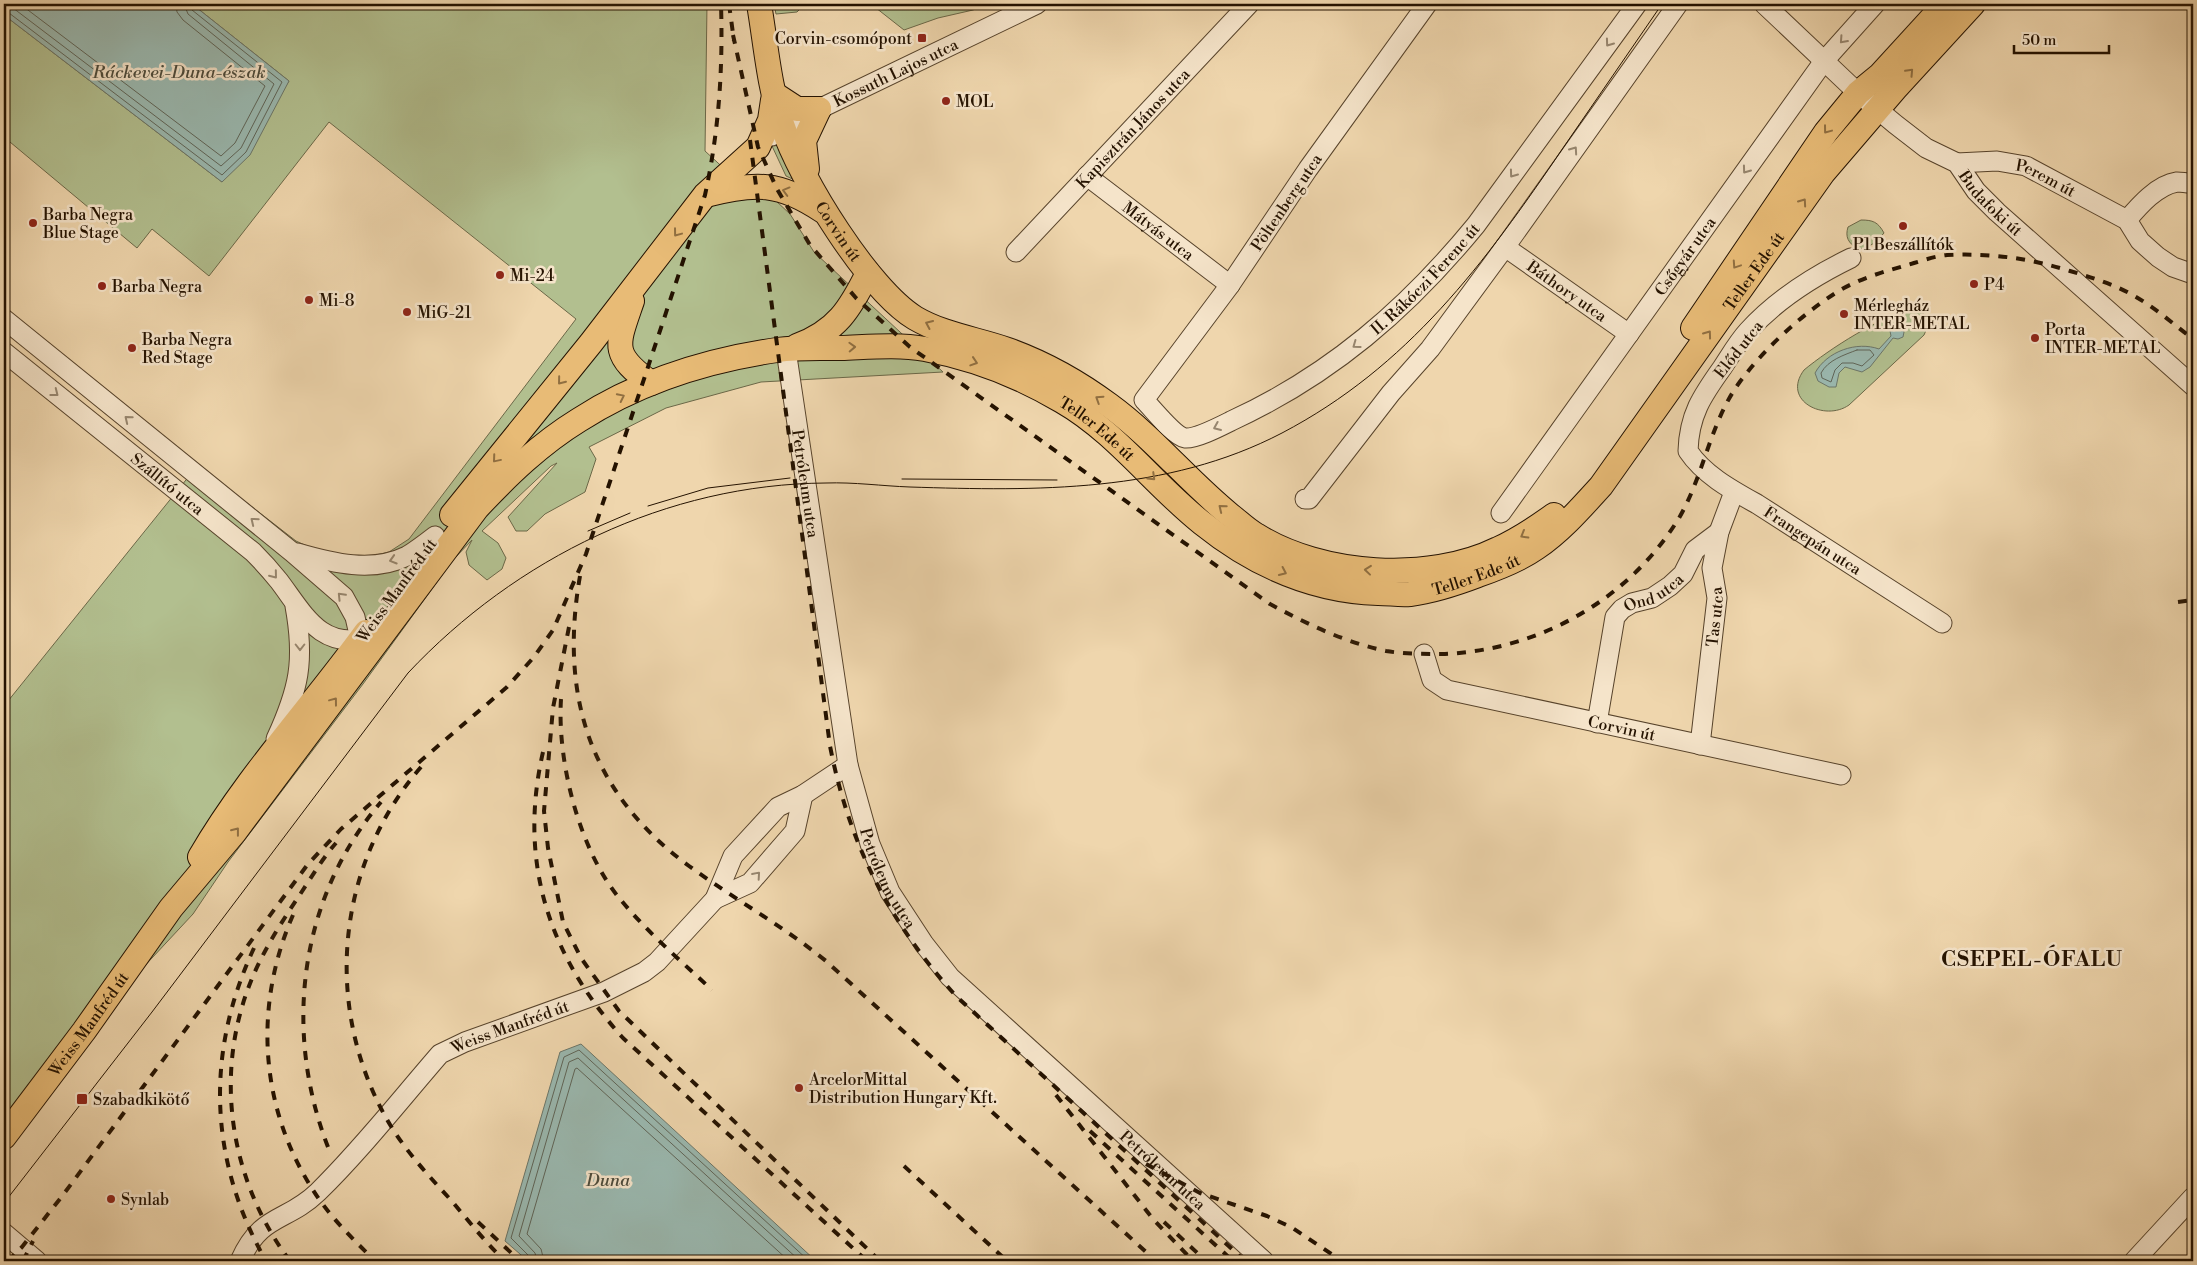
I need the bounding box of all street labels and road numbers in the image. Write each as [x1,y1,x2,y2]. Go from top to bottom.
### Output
street label: Kossuth Lajos utca [830,34,962,112]
street label: Kapisztrán János utca [1072,64,1195,193]
street label: Pöltenberg utca [1247,149,1327,255]
street label: Perem út [2014,155,2079,202]
street label: Budafoki út [1953,166,2026,241]
street label: Corvin út [810,198,865,266]
street label: Mátyás utca [1118,198,1198,266]
street label: Csőgyár utca [1651,212,1721,300]
street label: II. Rákóczi Ferenc út [1367,219,1485,339]
street label: Teller Ede út [1720,228,1789,315]
street label: Báthory utca [1522,256,1611,327]
street label: Előd utca [1710,316,1768,383]
street label: Teller Ede út [1055,393,1139,466]
street label: Petróleum utca [787,428,823,540]
street label: Szállító utca [126,449,208,520]
street label: Frangepán utca [1760,502,1866,580]
street label: Weiss Manfréd út [352,534,441,647]
street label: Teller Ede út [1430,550,1524,600]
street label: Ond utca [1620,569,1689,617]
street label: Tas utca [1702,585,1728,648]
street label: Corvin út [1586,712,1657,746]
street label: Petróleum utca [855,826,921,933]
street label: Weiss Manfréd út [44,968,134,1081]
street label: Weiss Manfréd út [447,996,572,1059]
street label: Petróleum utca [1115,1126,1210,1215]

